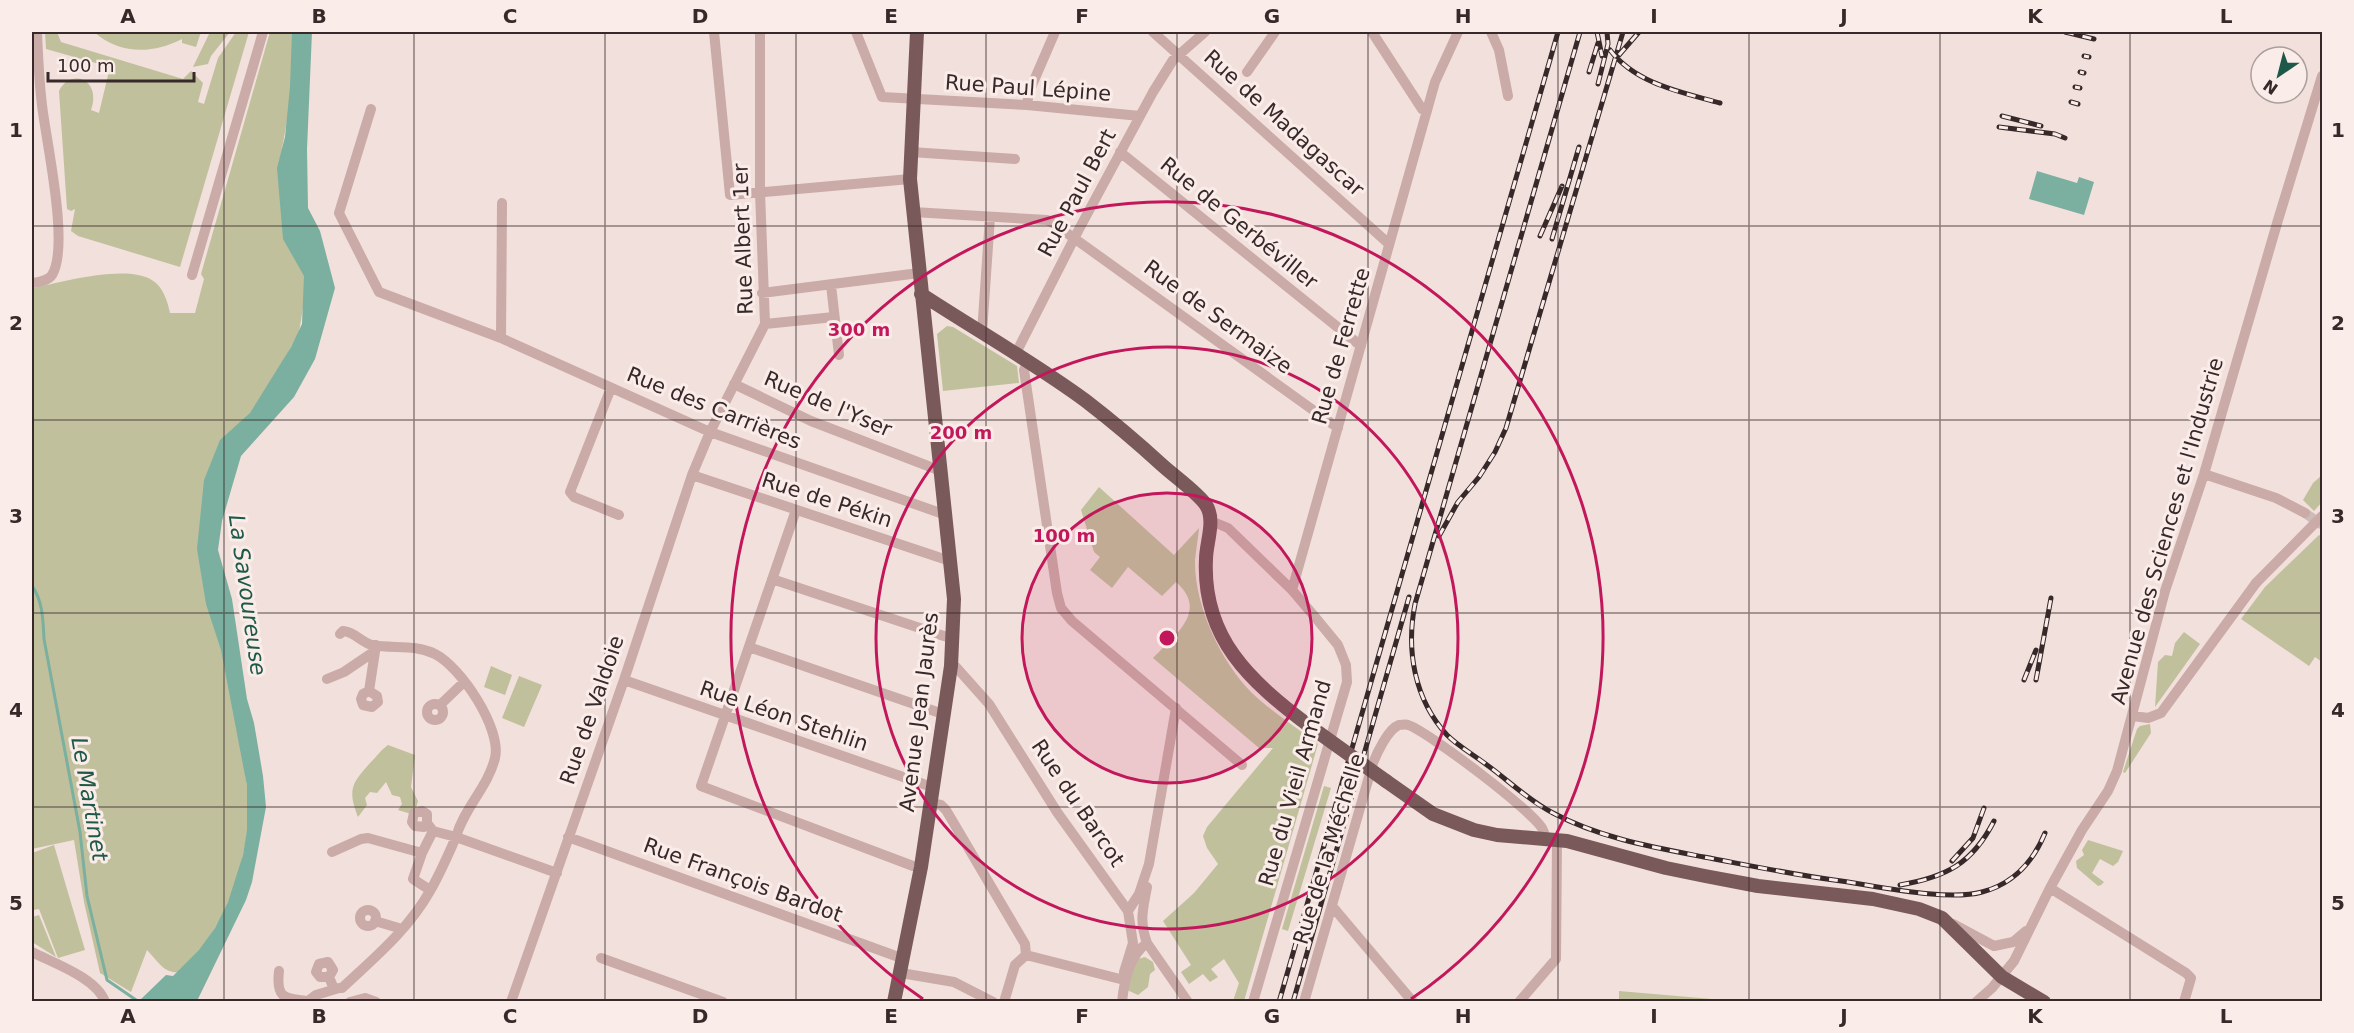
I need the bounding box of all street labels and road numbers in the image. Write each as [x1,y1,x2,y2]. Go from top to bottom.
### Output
street label: Rue de Madagascar [1199,45,1369,201]
street label: Rue Paul Lépine [944,70,1112,106]
street label: Rue Paul Bert [1033,125,1121,261]
street label: Rue de Gerbéviller [1156,152,1323,294]
street label: Rue Albert 1er [728,163,758,315]
street label: Rue de Sermaize [1139,255,1297,379]
street label: Rue de Ferrette [1307,265,1375,427]
street label: Avenue des Sciences et l'Industrie [2106,355,2228,707]
street label: Rue des Carrières [623,362,805,454]
street label: Rue de l'Yser [761,366,896,442]
street label: Rue de Pékin [759,468,895,532]
street label: Avenue Jean Jaurès [895,611,943,813]
street label: Rue de Valdoie [555,632,629,788]
street label: Rue Léon Stehlin [697,676,871,756]
street label: Rue du Vieil Armand [1254,677,1336,889]
street label: Rue du Barcot [1027,735,1129,871]
street label: Rue de la Méchelle [1289,751,1369,947]
street label: Rue François Bardot [640,833,846,927]

